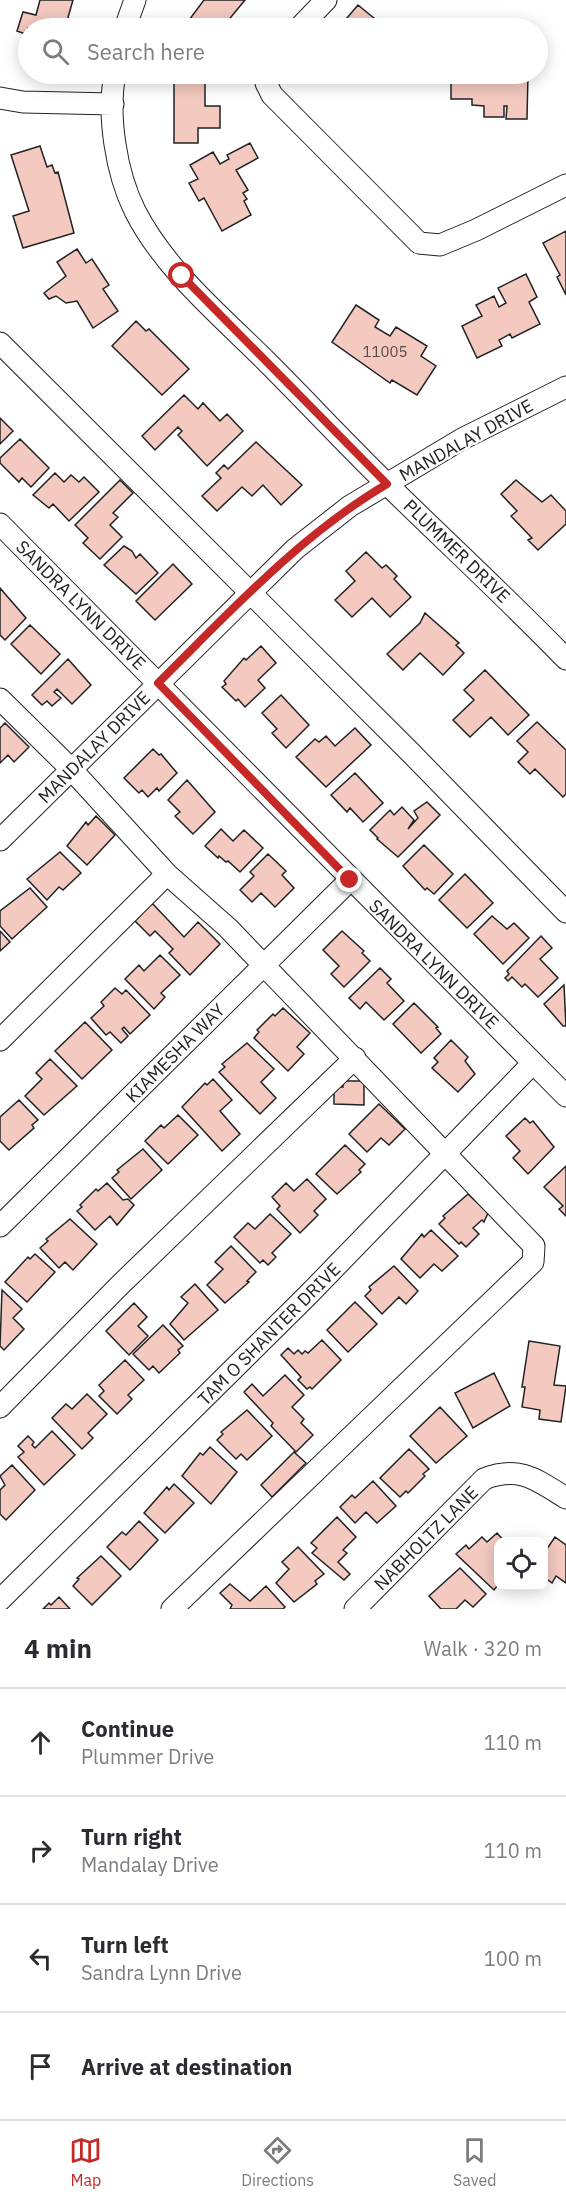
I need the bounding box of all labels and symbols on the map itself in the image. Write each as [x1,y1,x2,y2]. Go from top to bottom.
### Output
route start [168,262,194,288]
house number: 11005 [362,342,408,361]
street label: MANDALAY DRIVE [395,394,537,486]
street label: PLUMMER DRIVE [399,494,515,608]
street label: SANDRA LYNN DRIVE [11,535,151,675]
street label: MANDALAY DRIVE [33,686,155,808]
route end [336,866,362,892]
street label: SANDRA LYNN DRIVE [364,894,504,1034]
street label: KIAMESHA WAY [120,998,230,1108]
street label: TAM O SHANTER DRIVE [193,1258,345,1410]
street label: NABHOLTZ LANE [369,1481,483,1595]

